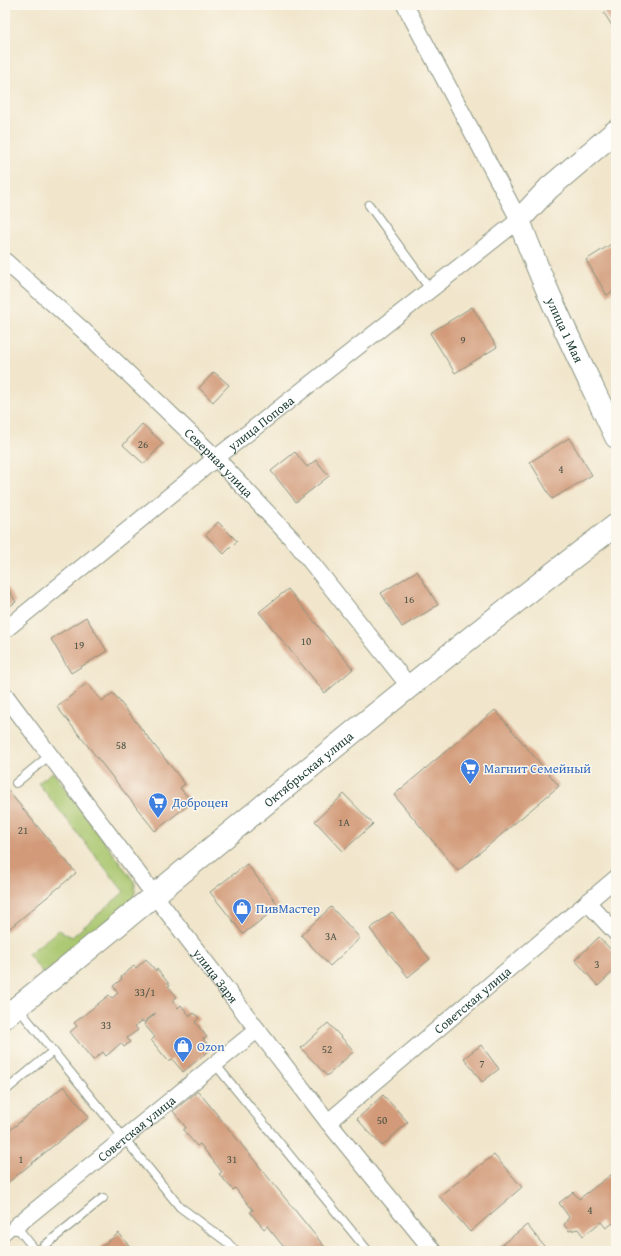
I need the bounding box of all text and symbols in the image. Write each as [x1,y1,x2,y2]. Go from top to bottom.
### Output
street label: улица 1 Мая [542,293,589,366]
house number: 9 [460,332,466,348]
street label: улица Попова [223,390,298,456]
street label: Северная улица [180,423,258,502]
house number: 26 [138,436,148,452]
house number: 4 [558,461,564,477]
house number: 16 [404,591,414,607]
house number: 10 [301,633,311,649]
house number: 19 [74,637,84,653]
street label: Октябрьская улица [259,726,358,811]
house number: 58 [116,737,126,753]
supermarket icon: Магнит Семейный [459,757,481,785]
place label: Магнит Семейный [484,759,591,778]
supermarket icon: Доброцен [147,791,169,819]
place label: Доброцен [171,793,229,812]
house number: 1А [338,814,350,830]
house number: 21 [18,822,28,838]
shop icon: ПивМастер [231,897,253,925]
place label: ПивМастер [256,899,320,918]
house number: 3А [325,928,337,944]
street label: улица Заря [188,943,243,1007]
house number: 3 [594,956,600,972]
street label: Советская улица [430,961,516,1038]
house number: 33/1 [134,984,156,1000]
house number: 33 [101,1017,111,1033]
shop icon: Ozon [172,1035,194,1063]
place label: Ozon [197,1037,225,1056]
house number: 52 [322,1041,332,1057]
house number: 7 [479,1055,485,1071]
street label: Советская улица [93,1090,180,1166]
house number: 50 [377,1112,387,1128]
house number: 1 [18,1151,24,1167]
house number: 31 [227,1151,237,1167]
house number: 4 [587,1202,593,1218]

